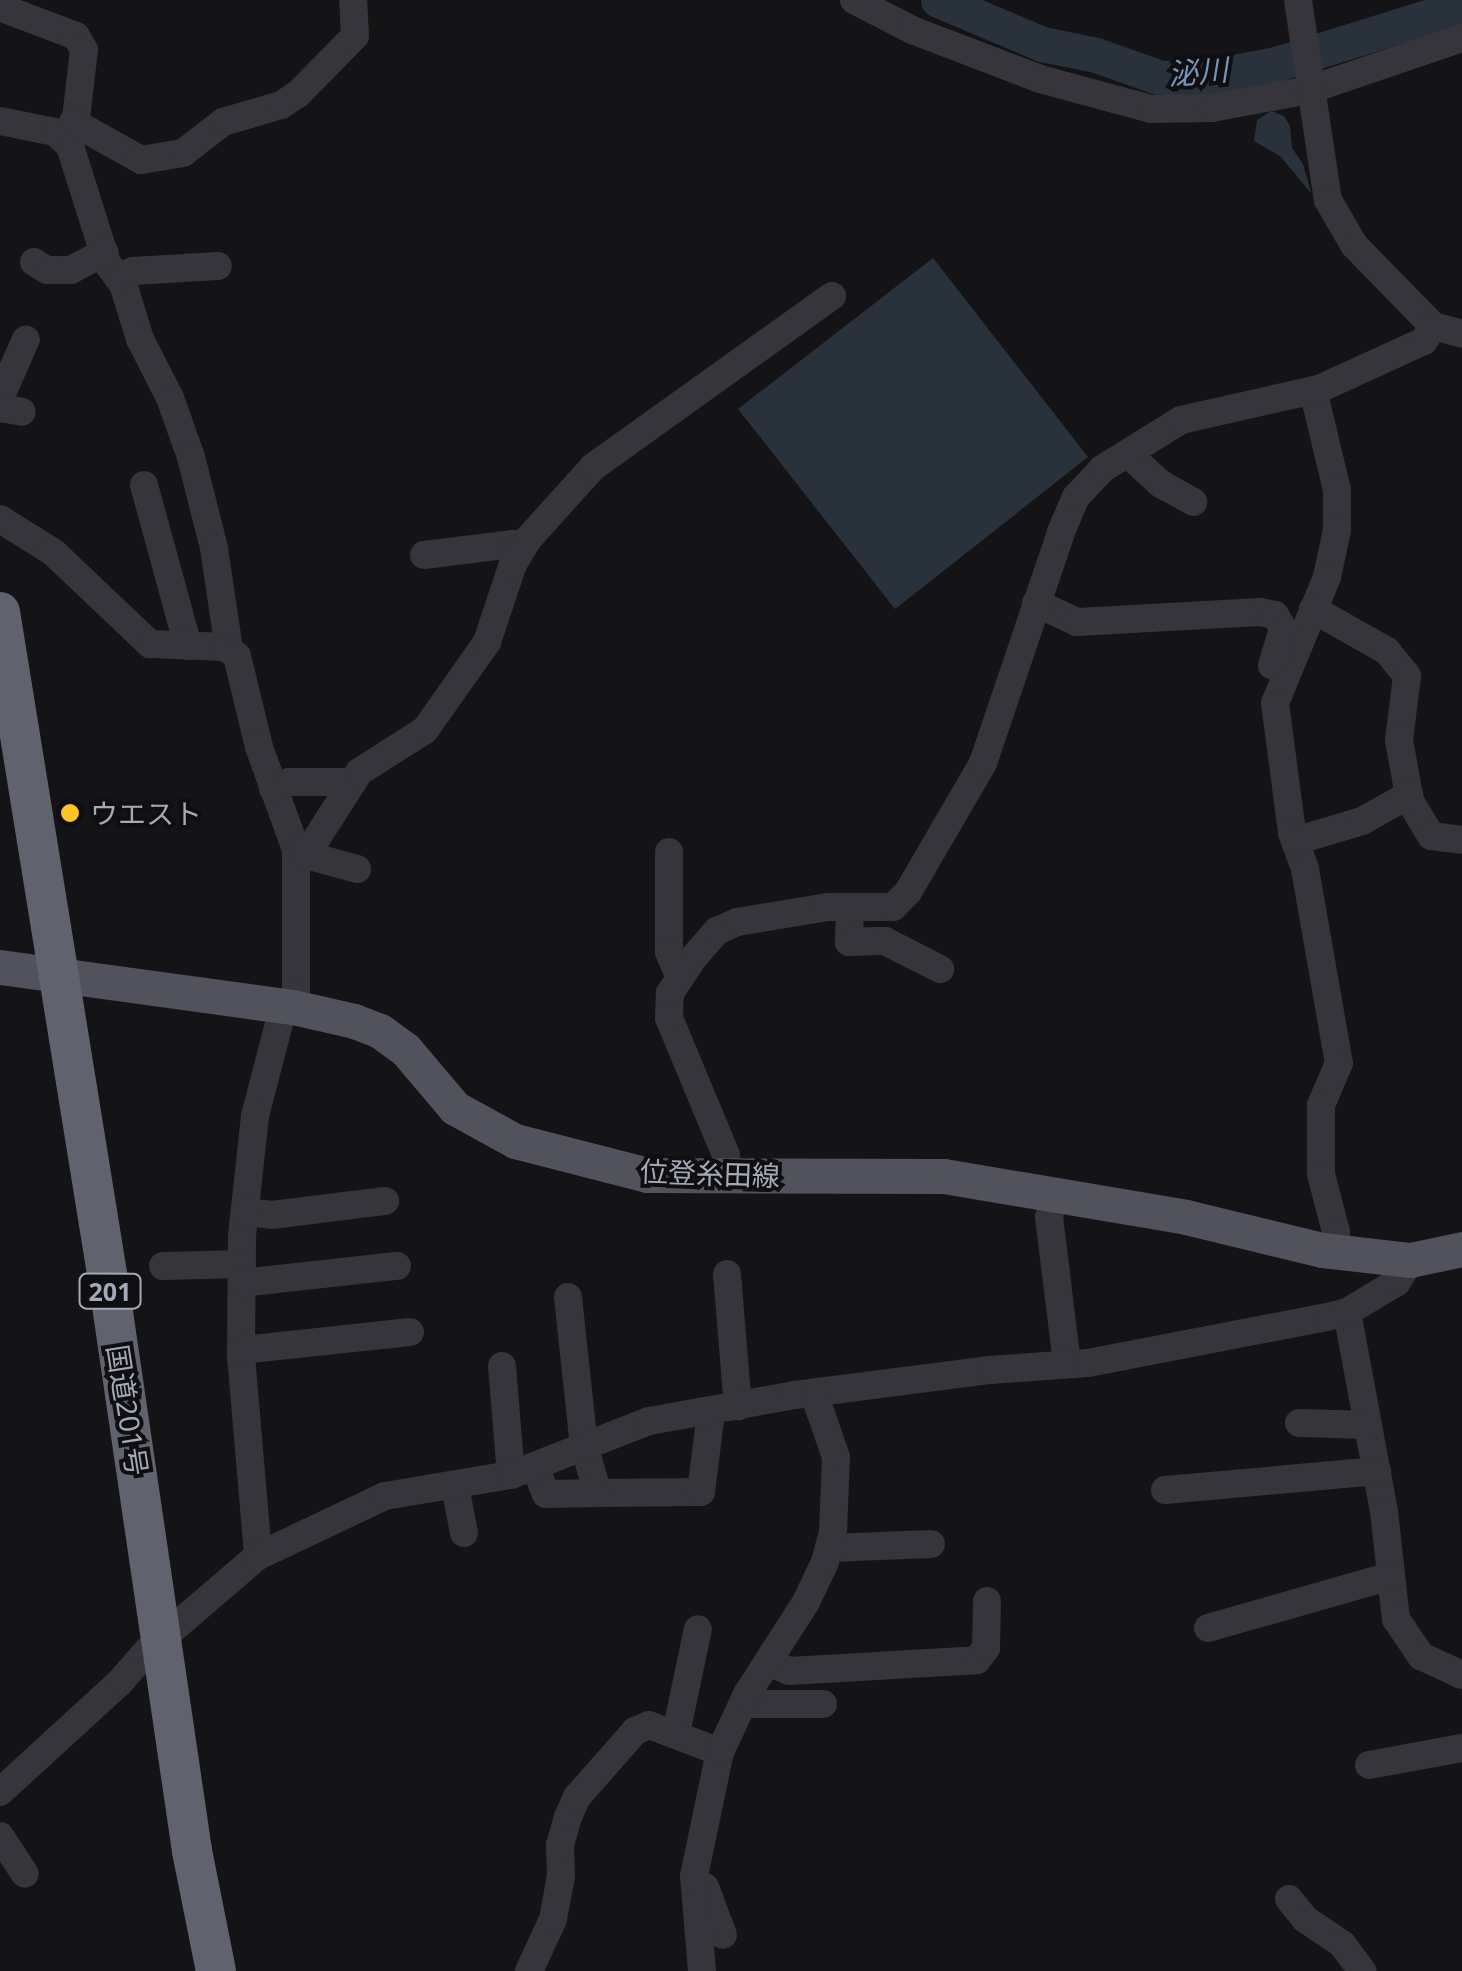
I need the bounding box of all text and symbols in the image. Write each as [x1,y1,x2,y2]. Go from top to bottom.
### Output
water label: 泌川 [1167,51,1229,93]
place label: ウエスト [90,796,202,830]
marker: ウエスト [59,802,81,824]
street label: 位登糸田線 [639,1154,781,1192]
road number: 201 [78,1271,142,1311]
street label: 国道201号 [101,1342,155,1478]

